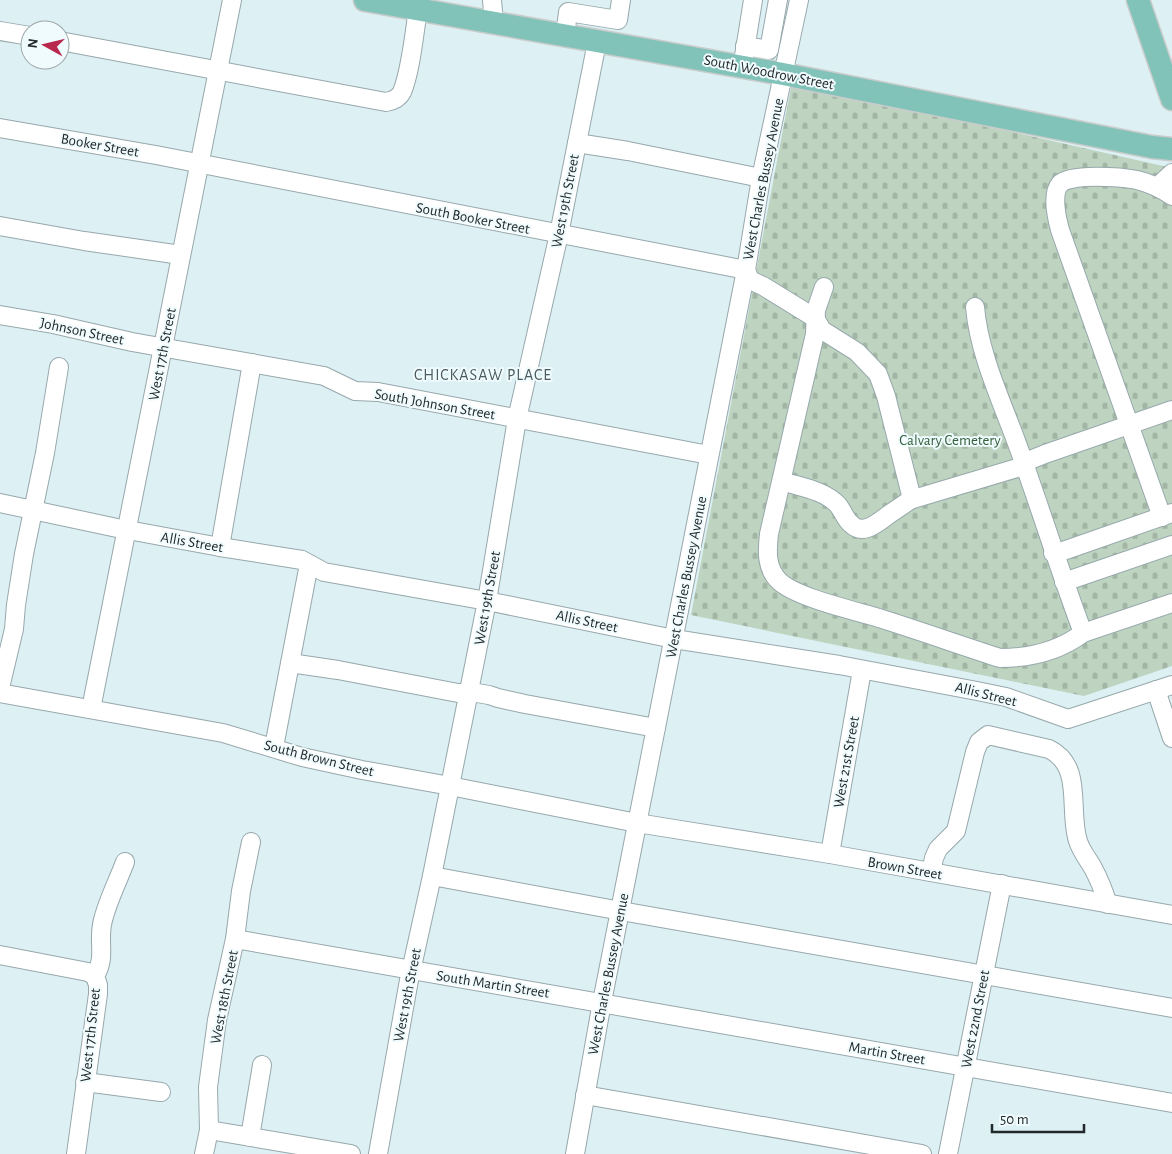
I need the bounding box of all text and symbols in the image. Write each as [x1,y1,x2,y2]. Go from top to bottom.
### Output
north arrow [20,20,70,70]
text: N [26,38,41,49]
street label: South Woodrow Street [703,53,835,92]
street label: West Charles Bussey Avenue [740,97,787,261]
street label: Booker Street [60,131,140,160]
street label: West 19th Street [549,153,582,249]
street label: South Booker Street [415,200,531,237]
street label: West 17th Street [146,306,179,402]
street label: Johnson Street [39,315,125,348]
district label: CHICKASAW PLACE [414,367,552,383]
street label: South Johnson Street [373,386,497,423]
park label: Calvary Cemetery [899,433,1001,448]
street label: West Charles Bussey Avenue [663,495,710,659]
street label: Allis Street [160,530,224,555]
street label: West 19th Street [472,550,503,646]
street label: Allis Street [555,608,619,635]
street label: Allis Street [953,680,1018,709]
street label: West 21st Street [831,715,862,809]
street label: South Brown Street [263,738,375,779]
street label: Brown Street [866,855,944,882]
street label: West Charles Bussey Avenue [585,892,632,1056]
street label: West 19th Street [391,947,424,1043]
street label: West 18th Street [208,949,241,1045]
street label: South Martin Street [435,968,551,1001]
street label: West 22nd Street [959,969,992,1069]
street label: West 17th Street [78,987,103,1083]
street label: Martin Street [848,1039,926,1068]
scale bar [992,1102,1084,1134]
text: 50 m [1000,1112,1029,1127]

